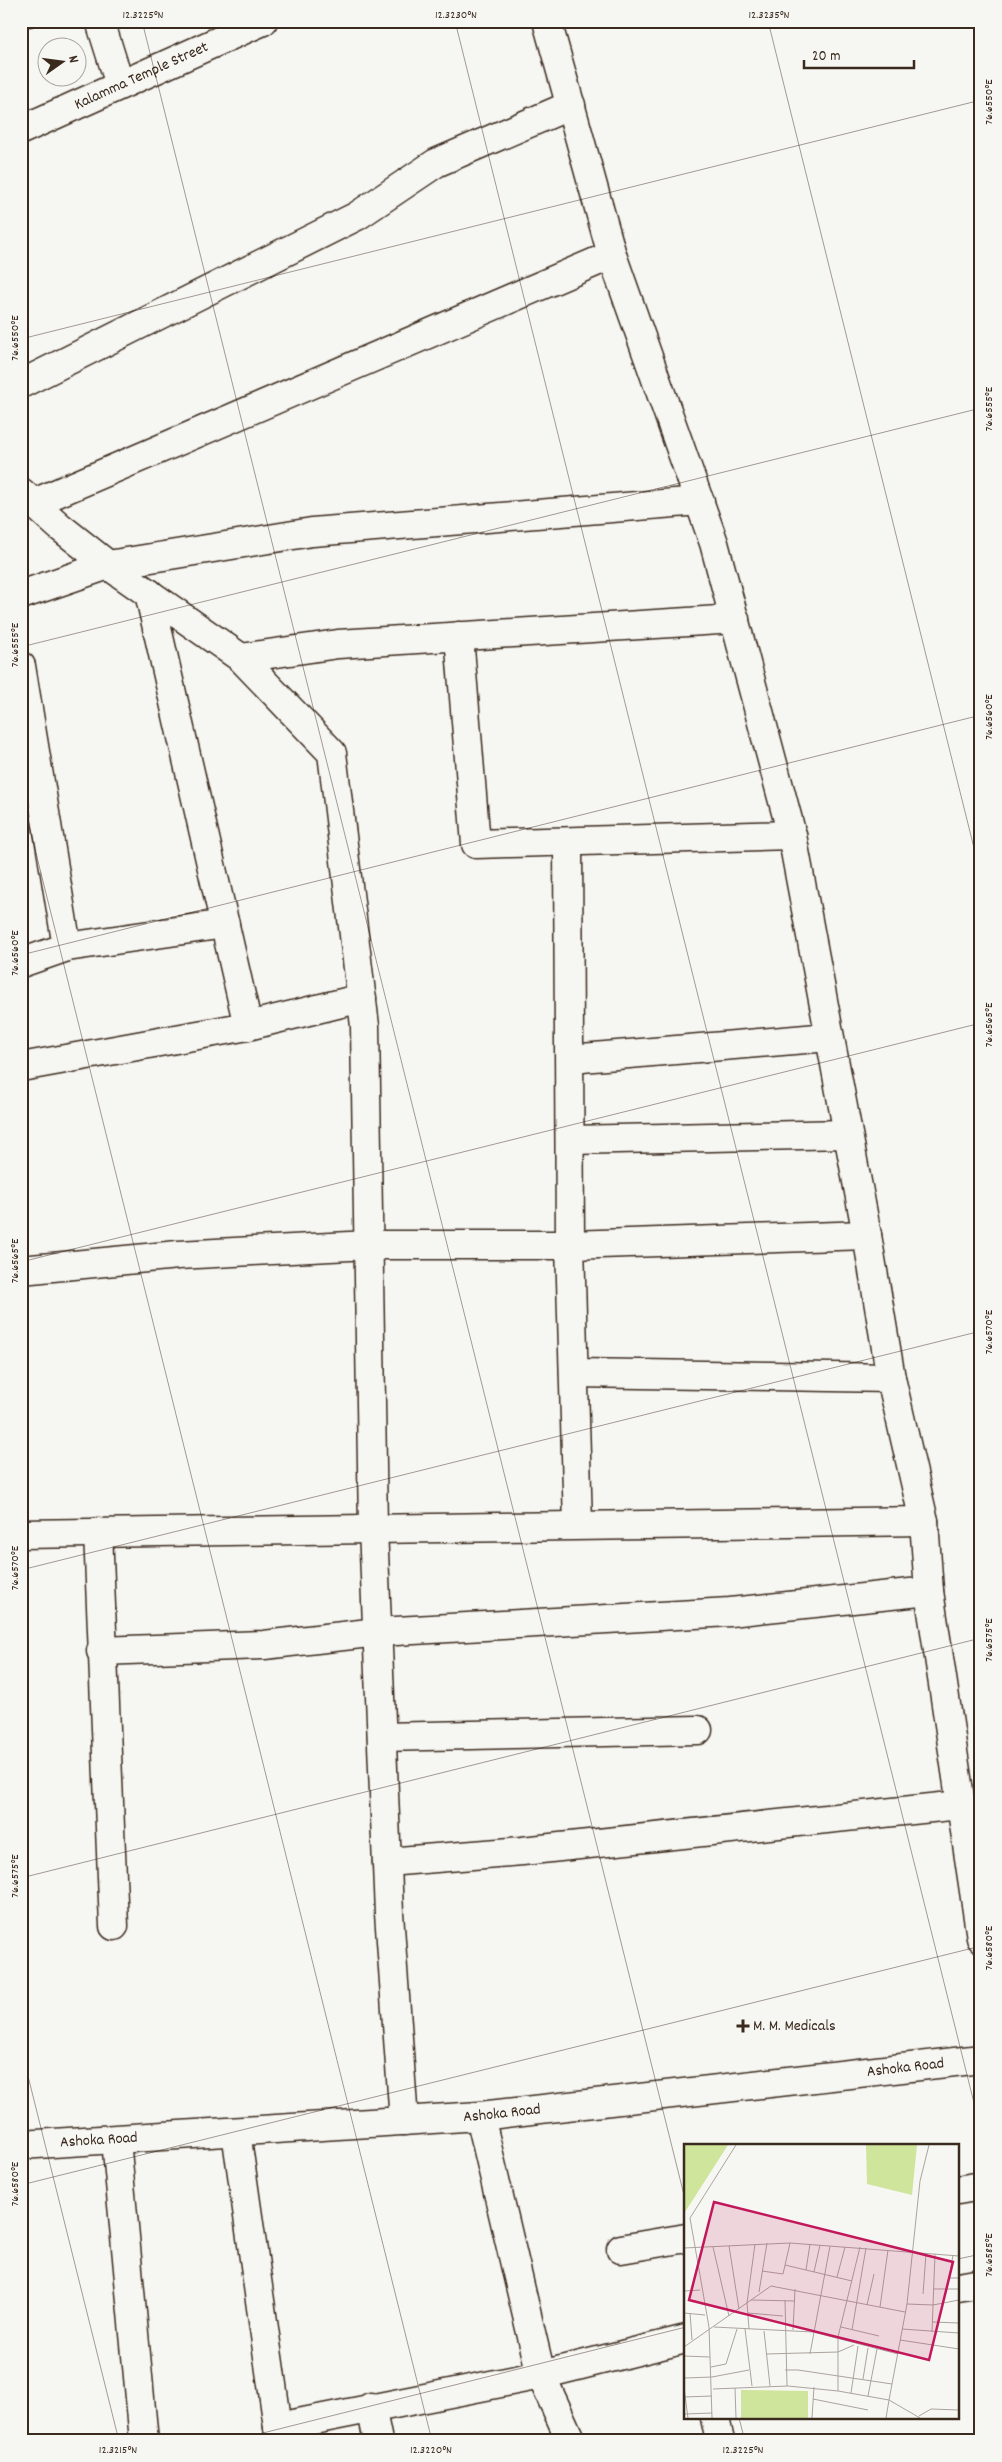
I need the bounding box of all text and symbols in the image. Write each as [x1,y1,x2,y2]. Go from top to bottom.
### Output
text: 12.3225°N [122,7,164,24]
text: 12.3230°N [435,7,477,24]
text: 12.3235°N [748,7,790,24]
street label: Kalamma Temple Street [71,36,212,116]
north arrow [38,38,88,88]
scale bar [804,38,914,70]
text: 20 m [812,46,840,68]
text: N [62,54,83,65]
text: 76.6550°E [981,79,998,125]
text: 76.6550°E [7,315,24,361]
text: 76.6555°E [981,386,998,431]
text: 76.6555°E [7,622,24,667]
text: 76.6560°E [981,694,998,740]
text: 76.6560°E [7,930,24,976]
text: 76.6565°E [981,1002,998,1047]
text: 76.6565°E [7,1238,24,1283]
text: 76.6570°E [981,1309,998,1354]
text: 76.6570°E [7,1545,24,1590]
text: 76.6575°E [981,1618,998,1662]
text: 76.6575°E [7,1854,24,1898]
text: 76.6580°E [981,1925,998,1970]
place label: M. M. Medicals [753,2015,836,2038]
marker: M. M. Medicals [737,2020,749,2032]
street label: Ashoka Road [865,2052,945,2083]
street label: Ashoka Road [463,2098,542,2129]
street label: Ashoka Road [59,2126,138,2154]
inset map [684,2144,960,2420]
text: 76.6580°E [7,2161,24,2206]
text: 76.6585°E [981,2233,998,2277]
text: 12.3215°N [99,2442,137,2459]
text: 12.3220°N [410,2442,452,2459]
text: 12.3225°N [722,2442,764,2459]

